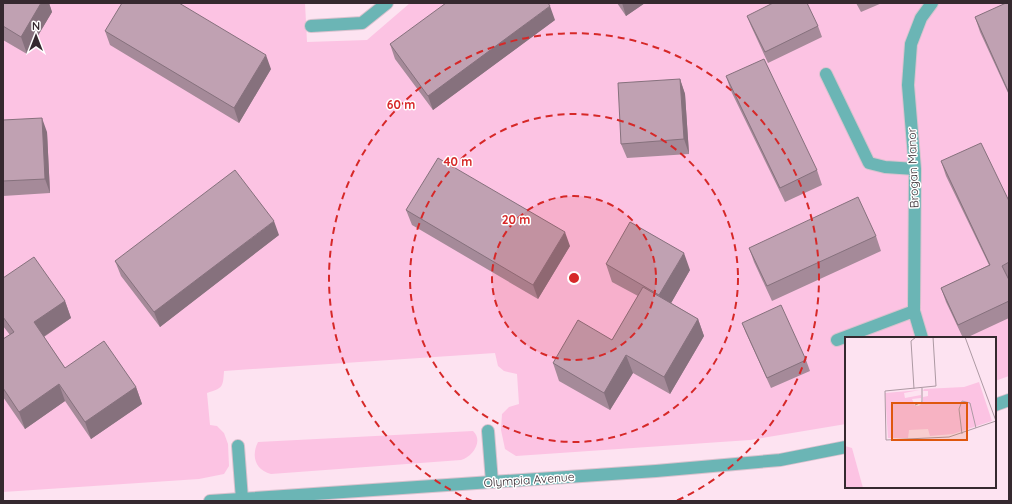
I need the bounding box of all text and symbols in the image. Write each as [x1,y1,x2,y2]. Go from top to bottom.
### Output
north arrow [16,16,56,56]
text: N [32,19,40,33]
text: 60 m [387,97,415,112]
street label: Brogan Manor [904,127,921,208]
text: 40 m [444,154,472,169]
text: 20 m [502,212,530,227]
centre of rings [567,271,581,285]
inset map [845,337,996,488]
street label: Olympia Avenue [483,469,575,490]

